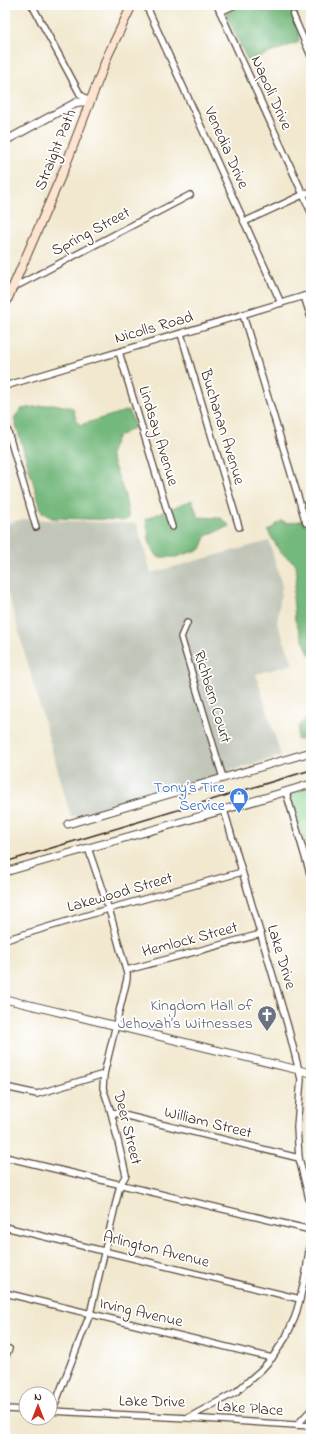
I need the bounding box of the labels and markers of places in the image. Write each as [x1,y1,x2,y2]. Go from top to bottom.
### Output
place label: Tony’s Tire Service [153,776,226,818]
shop icon: Tony’s Tire Service [228,786,250,814]
place label: Kingdom Hall of Jehovah’s Witnesses [118,994,254,1036]
church icon: Kingdom Hall of Jehovah’s Witnesses [256,1004,278,1032]

